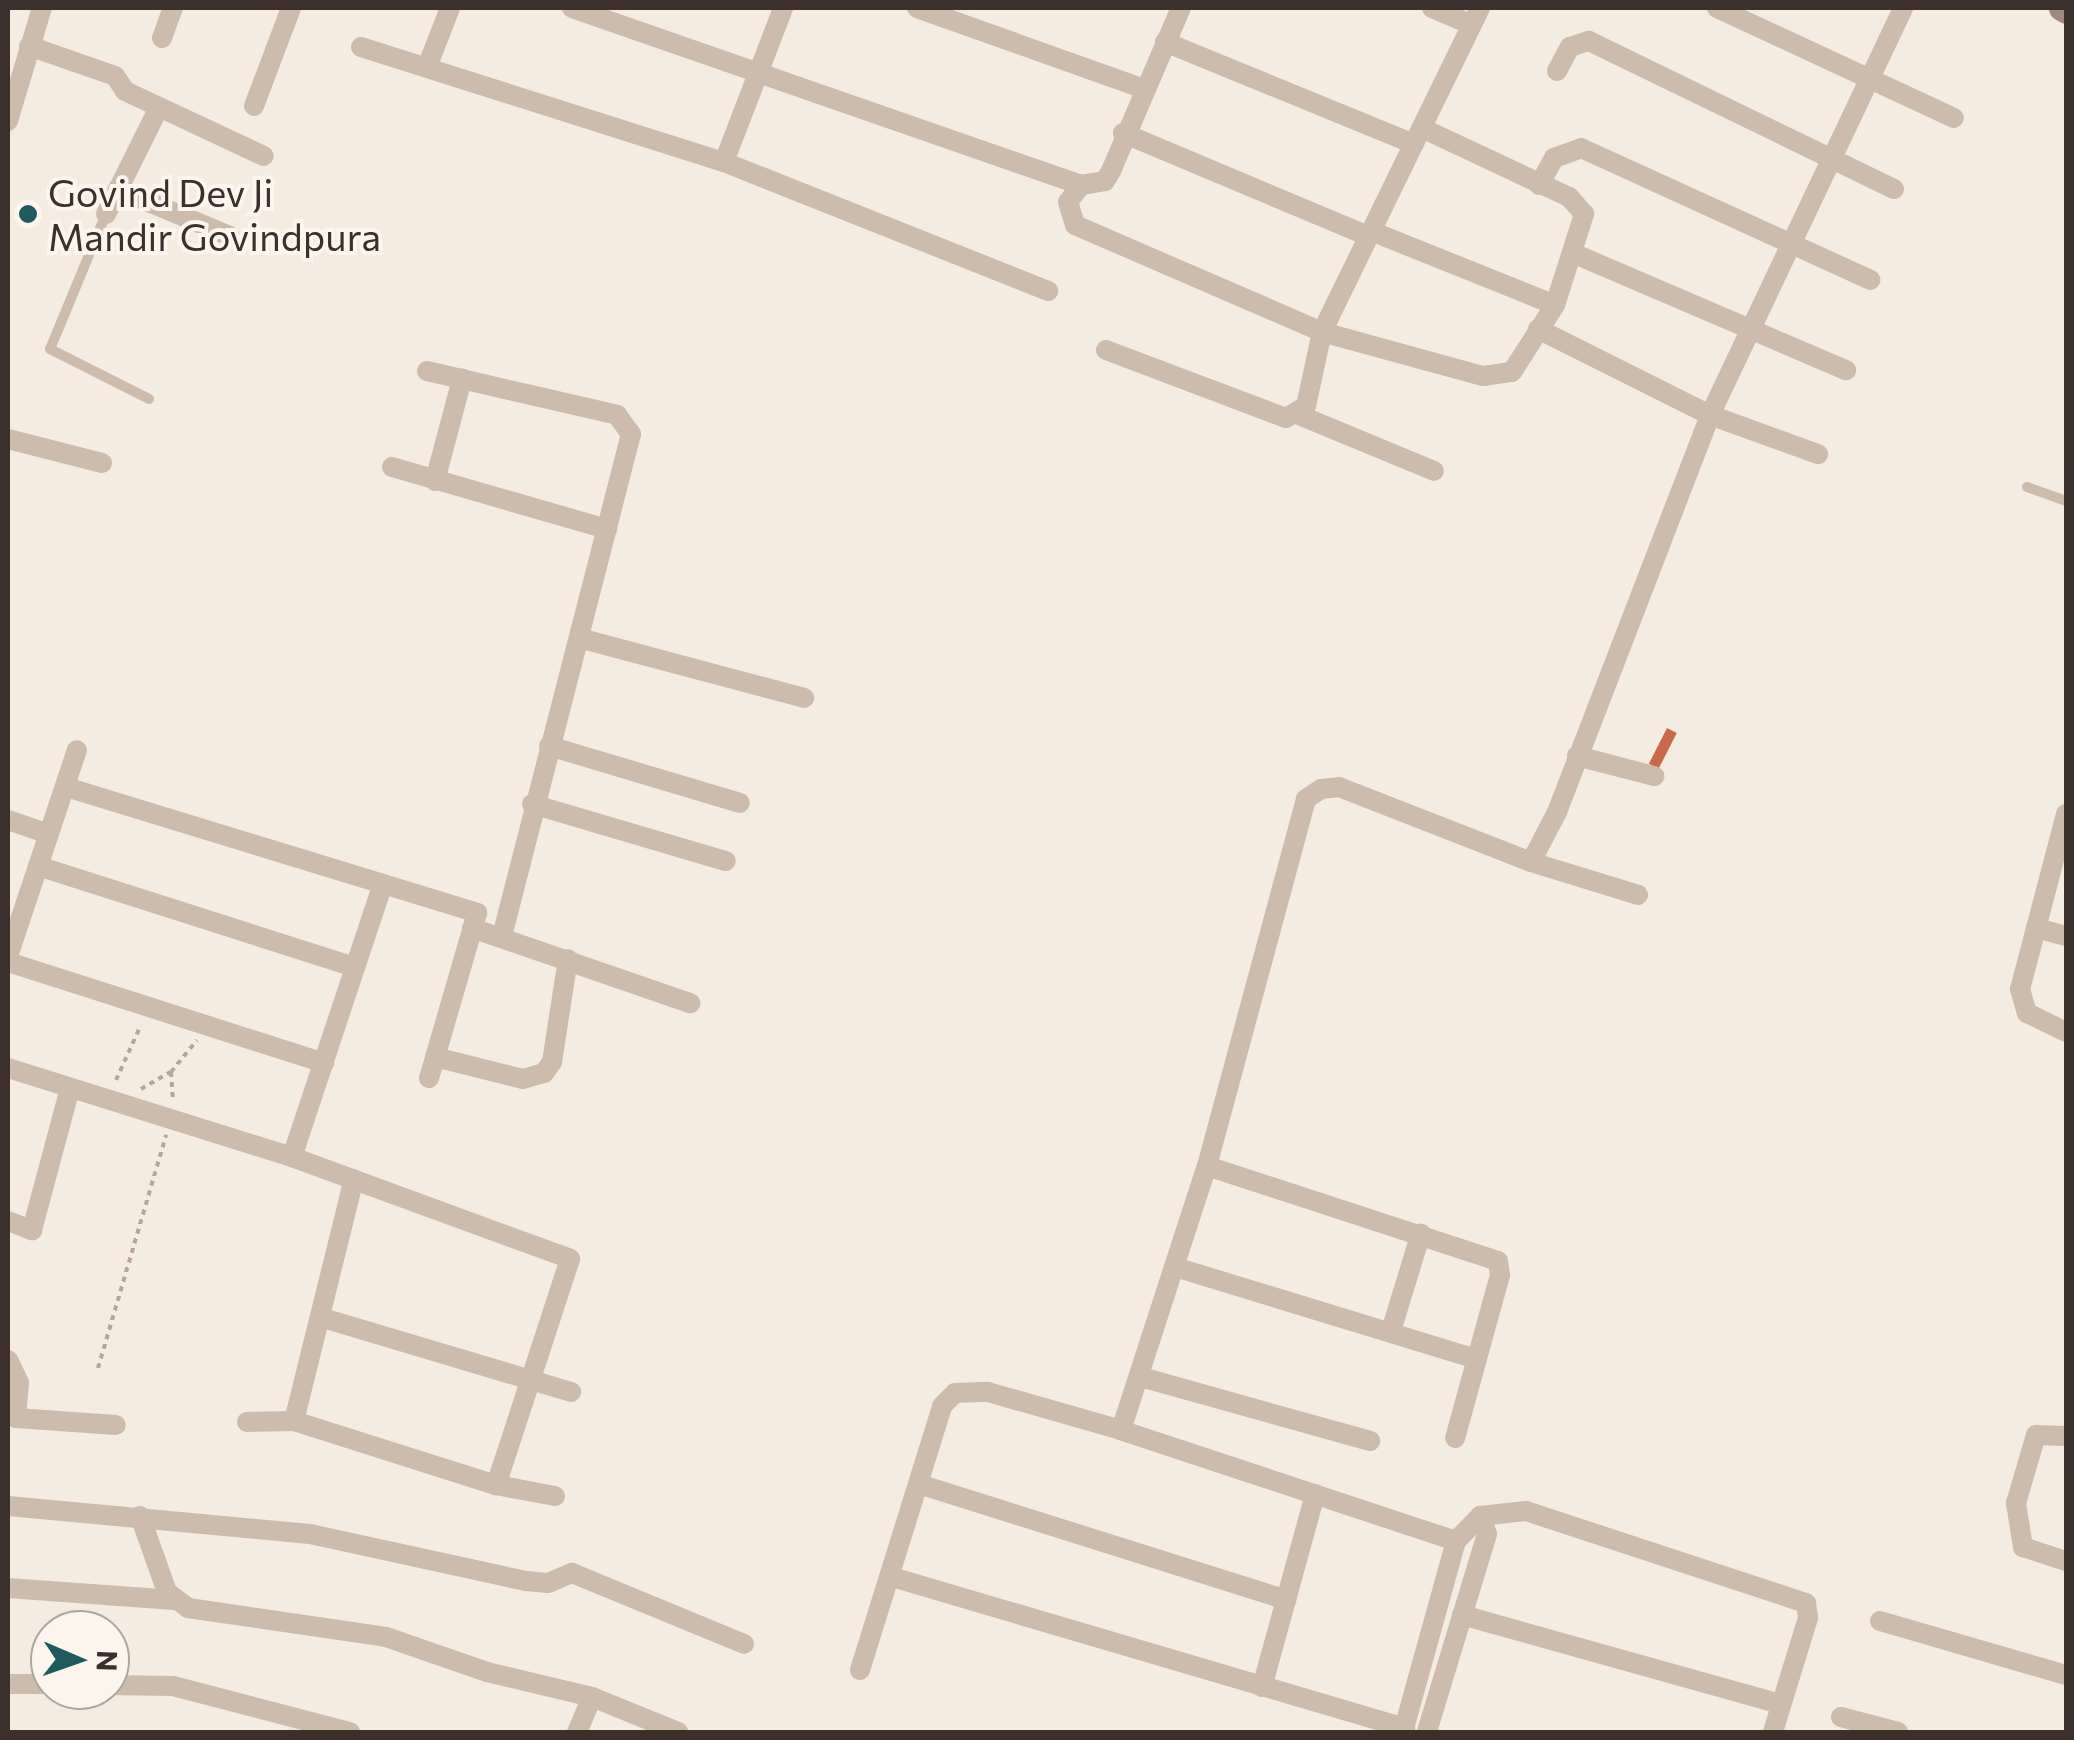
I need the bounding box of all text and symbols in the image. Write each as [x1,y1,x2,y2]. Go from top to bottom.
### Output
place label: Govind Dev Ji Mandir Govindpura [48,169,381,258]
marker: Govind Dev Ji Mandir Govindpura [17,203,39,225]
north arrow [30,1610,130,1710]
text: N [91,1650,125,1672]

